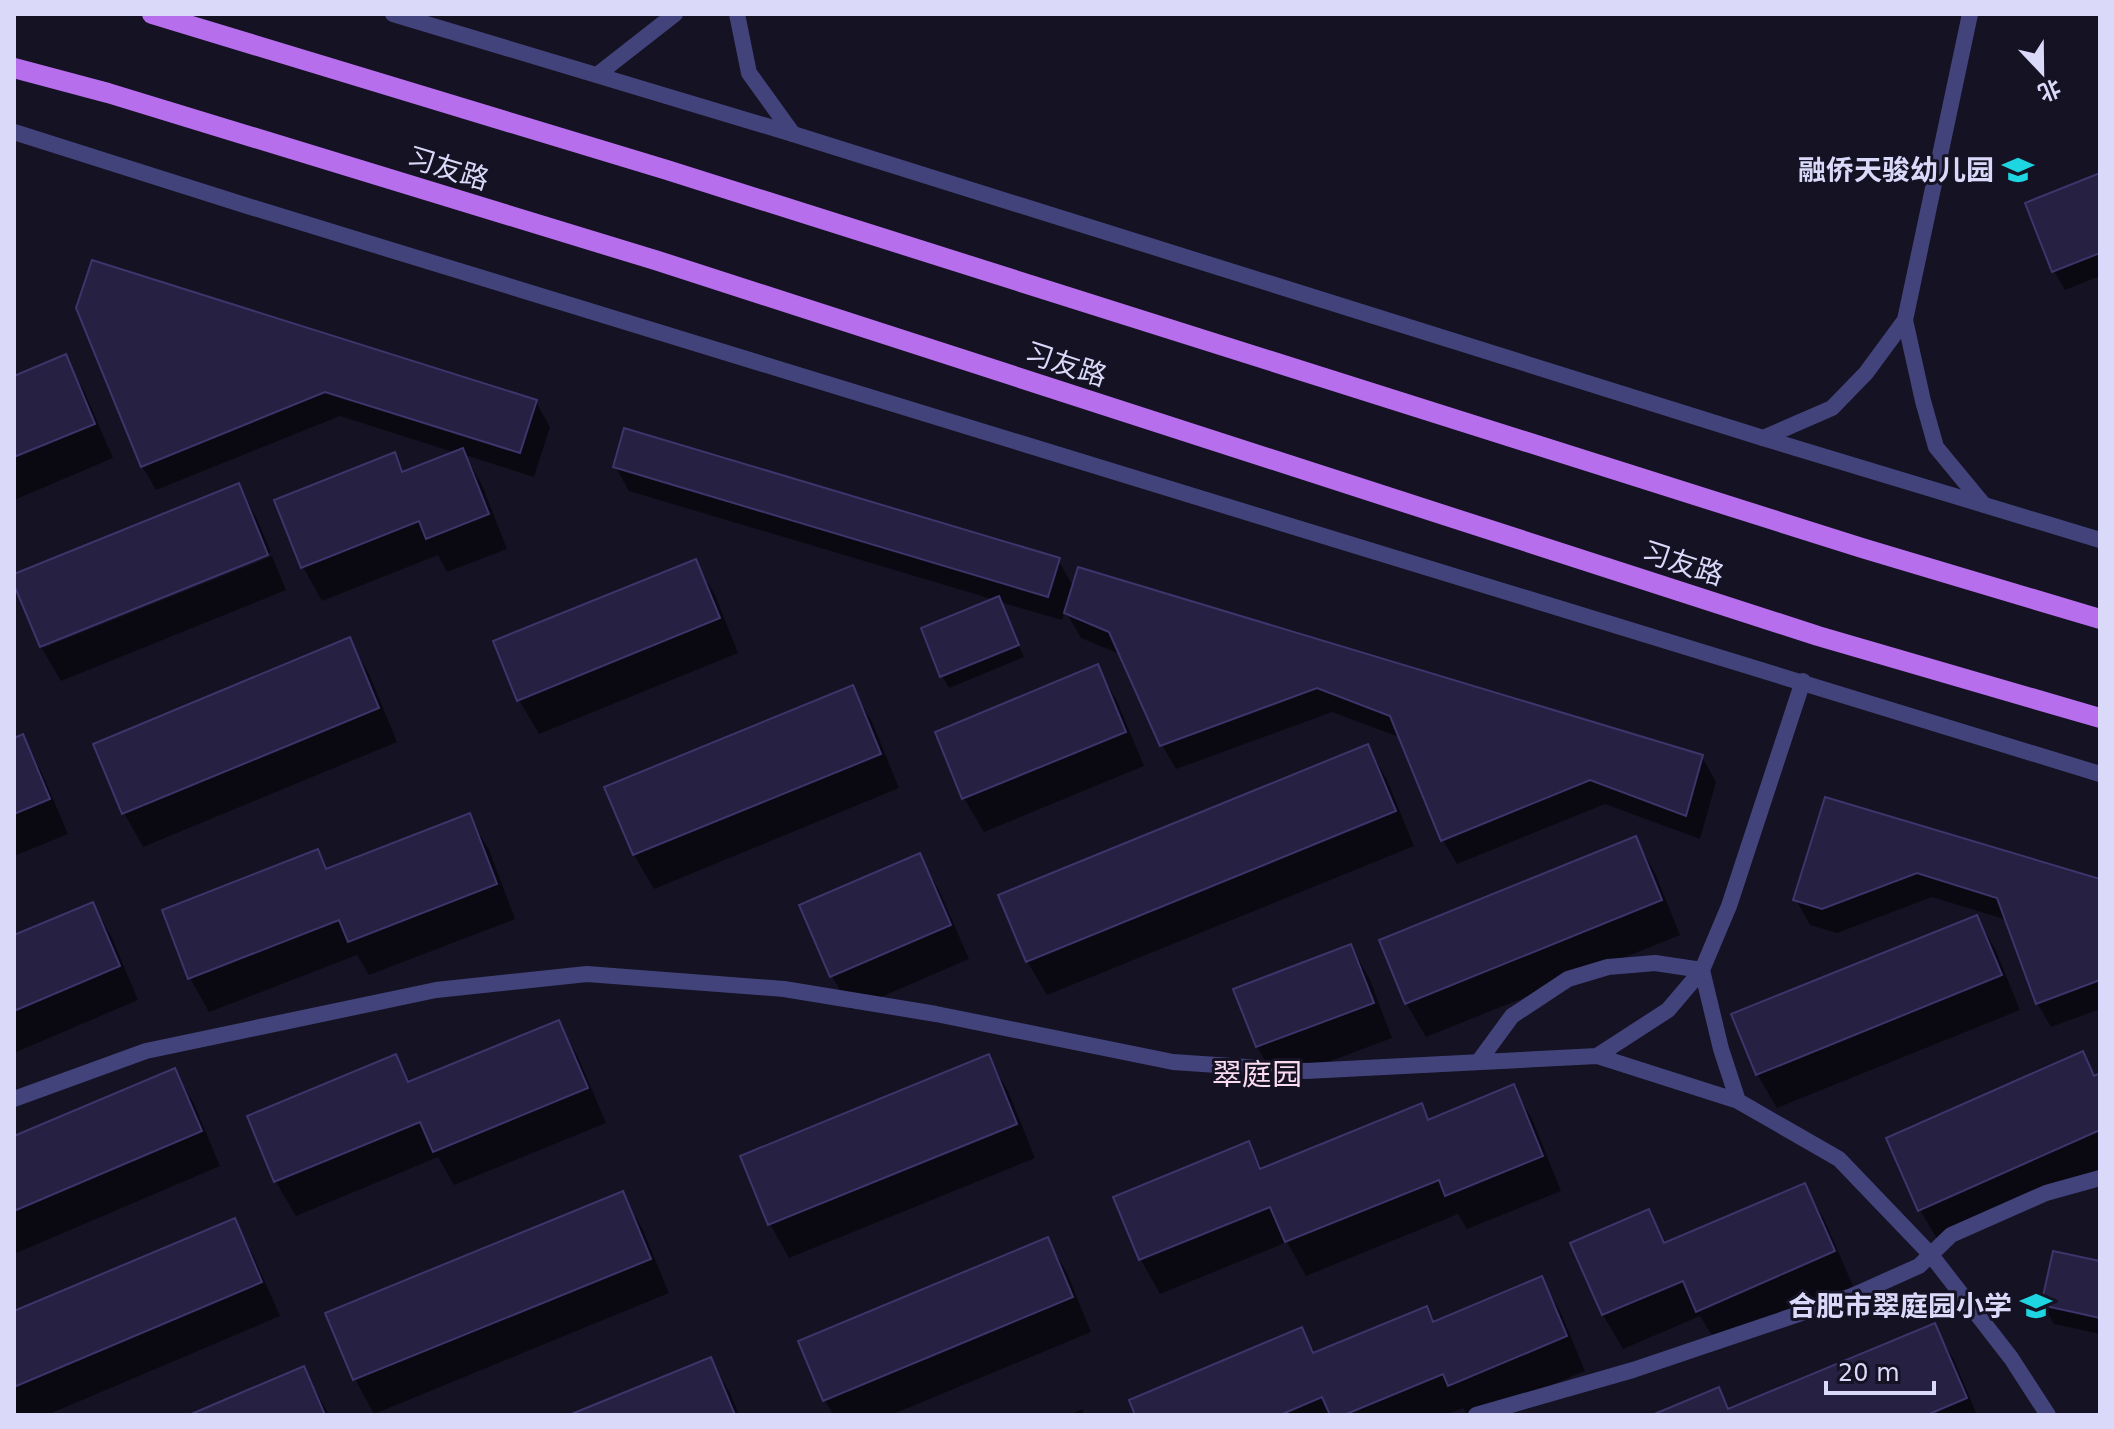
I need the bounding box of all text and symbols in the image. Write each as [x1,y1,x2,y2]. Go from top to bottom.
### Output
north arrow [2002,32,2082,112]
text: 北 [2034,74,2064,106]
street label: 习友路 [403,140,493,197]
school or university icon: 融侨天骏幼儿园 [2001,153,2035,187]
place label: 融侨天骏幼儿园 [1798,154,1994,187]
street label: 习友路 [1021,336,1111,393]
street label: 习友路 [1638,535,1728,592]
district label: 翠庭园 [1212,1057,1302,1092]
school or university icon: 合肥市翠庭园小学 [2019,1289,2053,1323]
place label: 合肥市翠庭园小学 [1788,1290,2012,1323]
scale bar [1826,1345,1934,1395]
text: 20 m [1838,1359,1900,1387]

